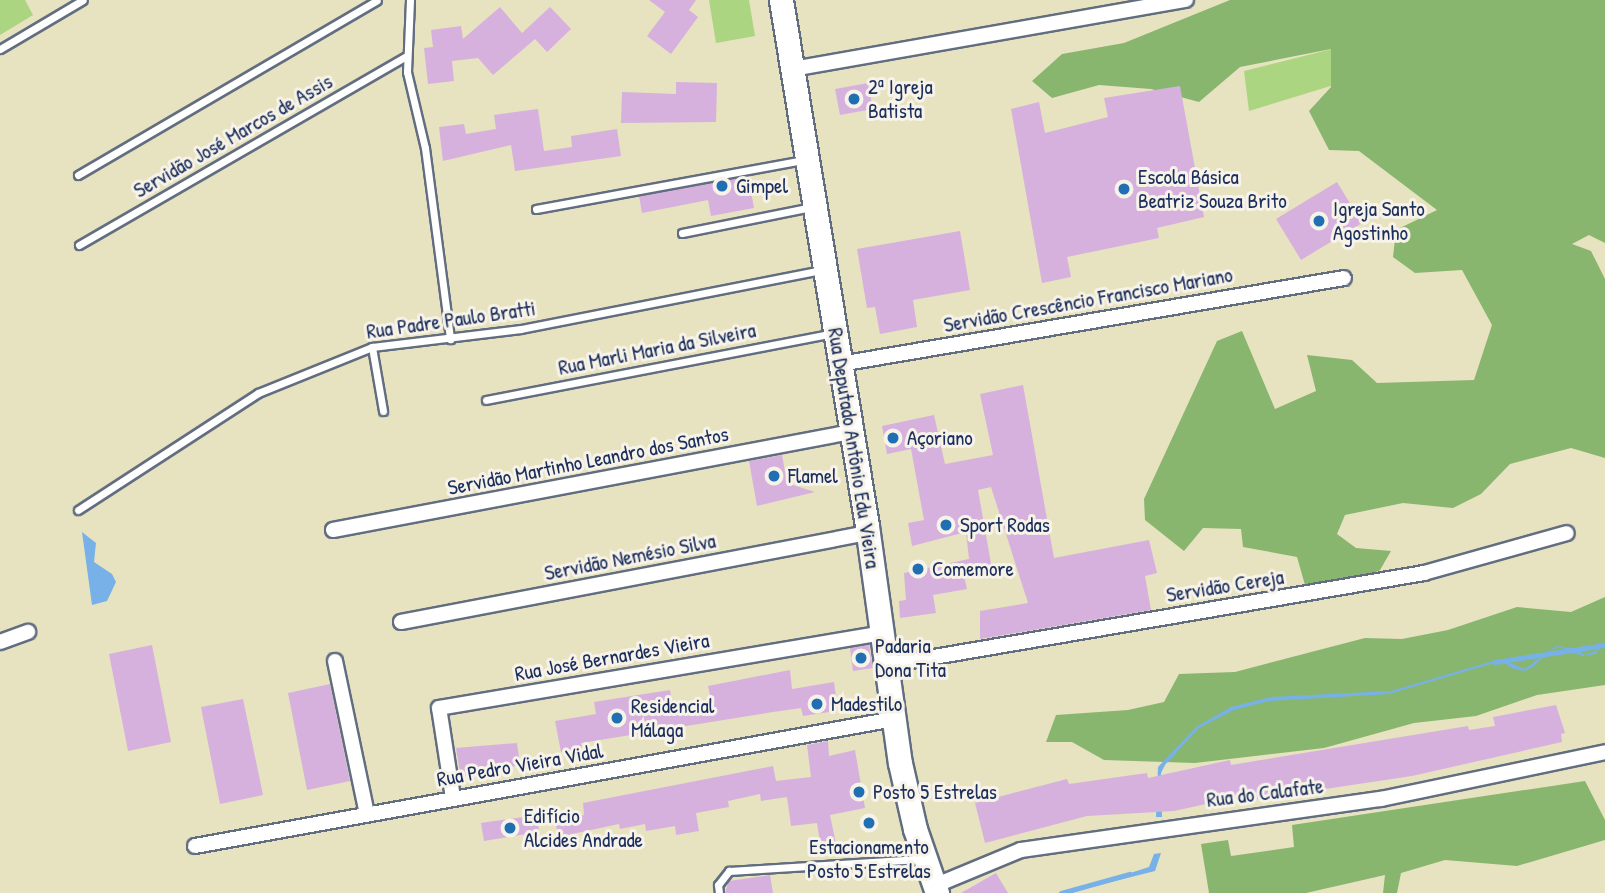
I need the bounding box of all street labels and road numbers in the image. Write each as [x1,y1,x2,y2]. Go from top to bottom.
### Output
street label: Servidão José Marcos de Assis [129,69,337,203]
street label: Servidão Crescêncio Francisco Mariano [942,262,1234,338]
street label: Rua Padre Paulo Bratti [365,296,537,344]
street label: Rua Marli Maria da Silveira [556,318,758,380]
street label: Rua Deputado Antônio Edu Vieira [823,326,885,570]
street label: Servidão Martinho Leandro dos Santos [446,421,730,501]
street label: Servidão Nemésio Silva [542,528,718,586]
street label: Servidão Cereja [1165,564,1285,608]
street label: Rua José Bernardes Vieira [513,628,711,686]
street label: Rua Pedro Vieira Vidal [435,738,605,792]
street label: Rua do Calafate [1205,773,1325,813]

